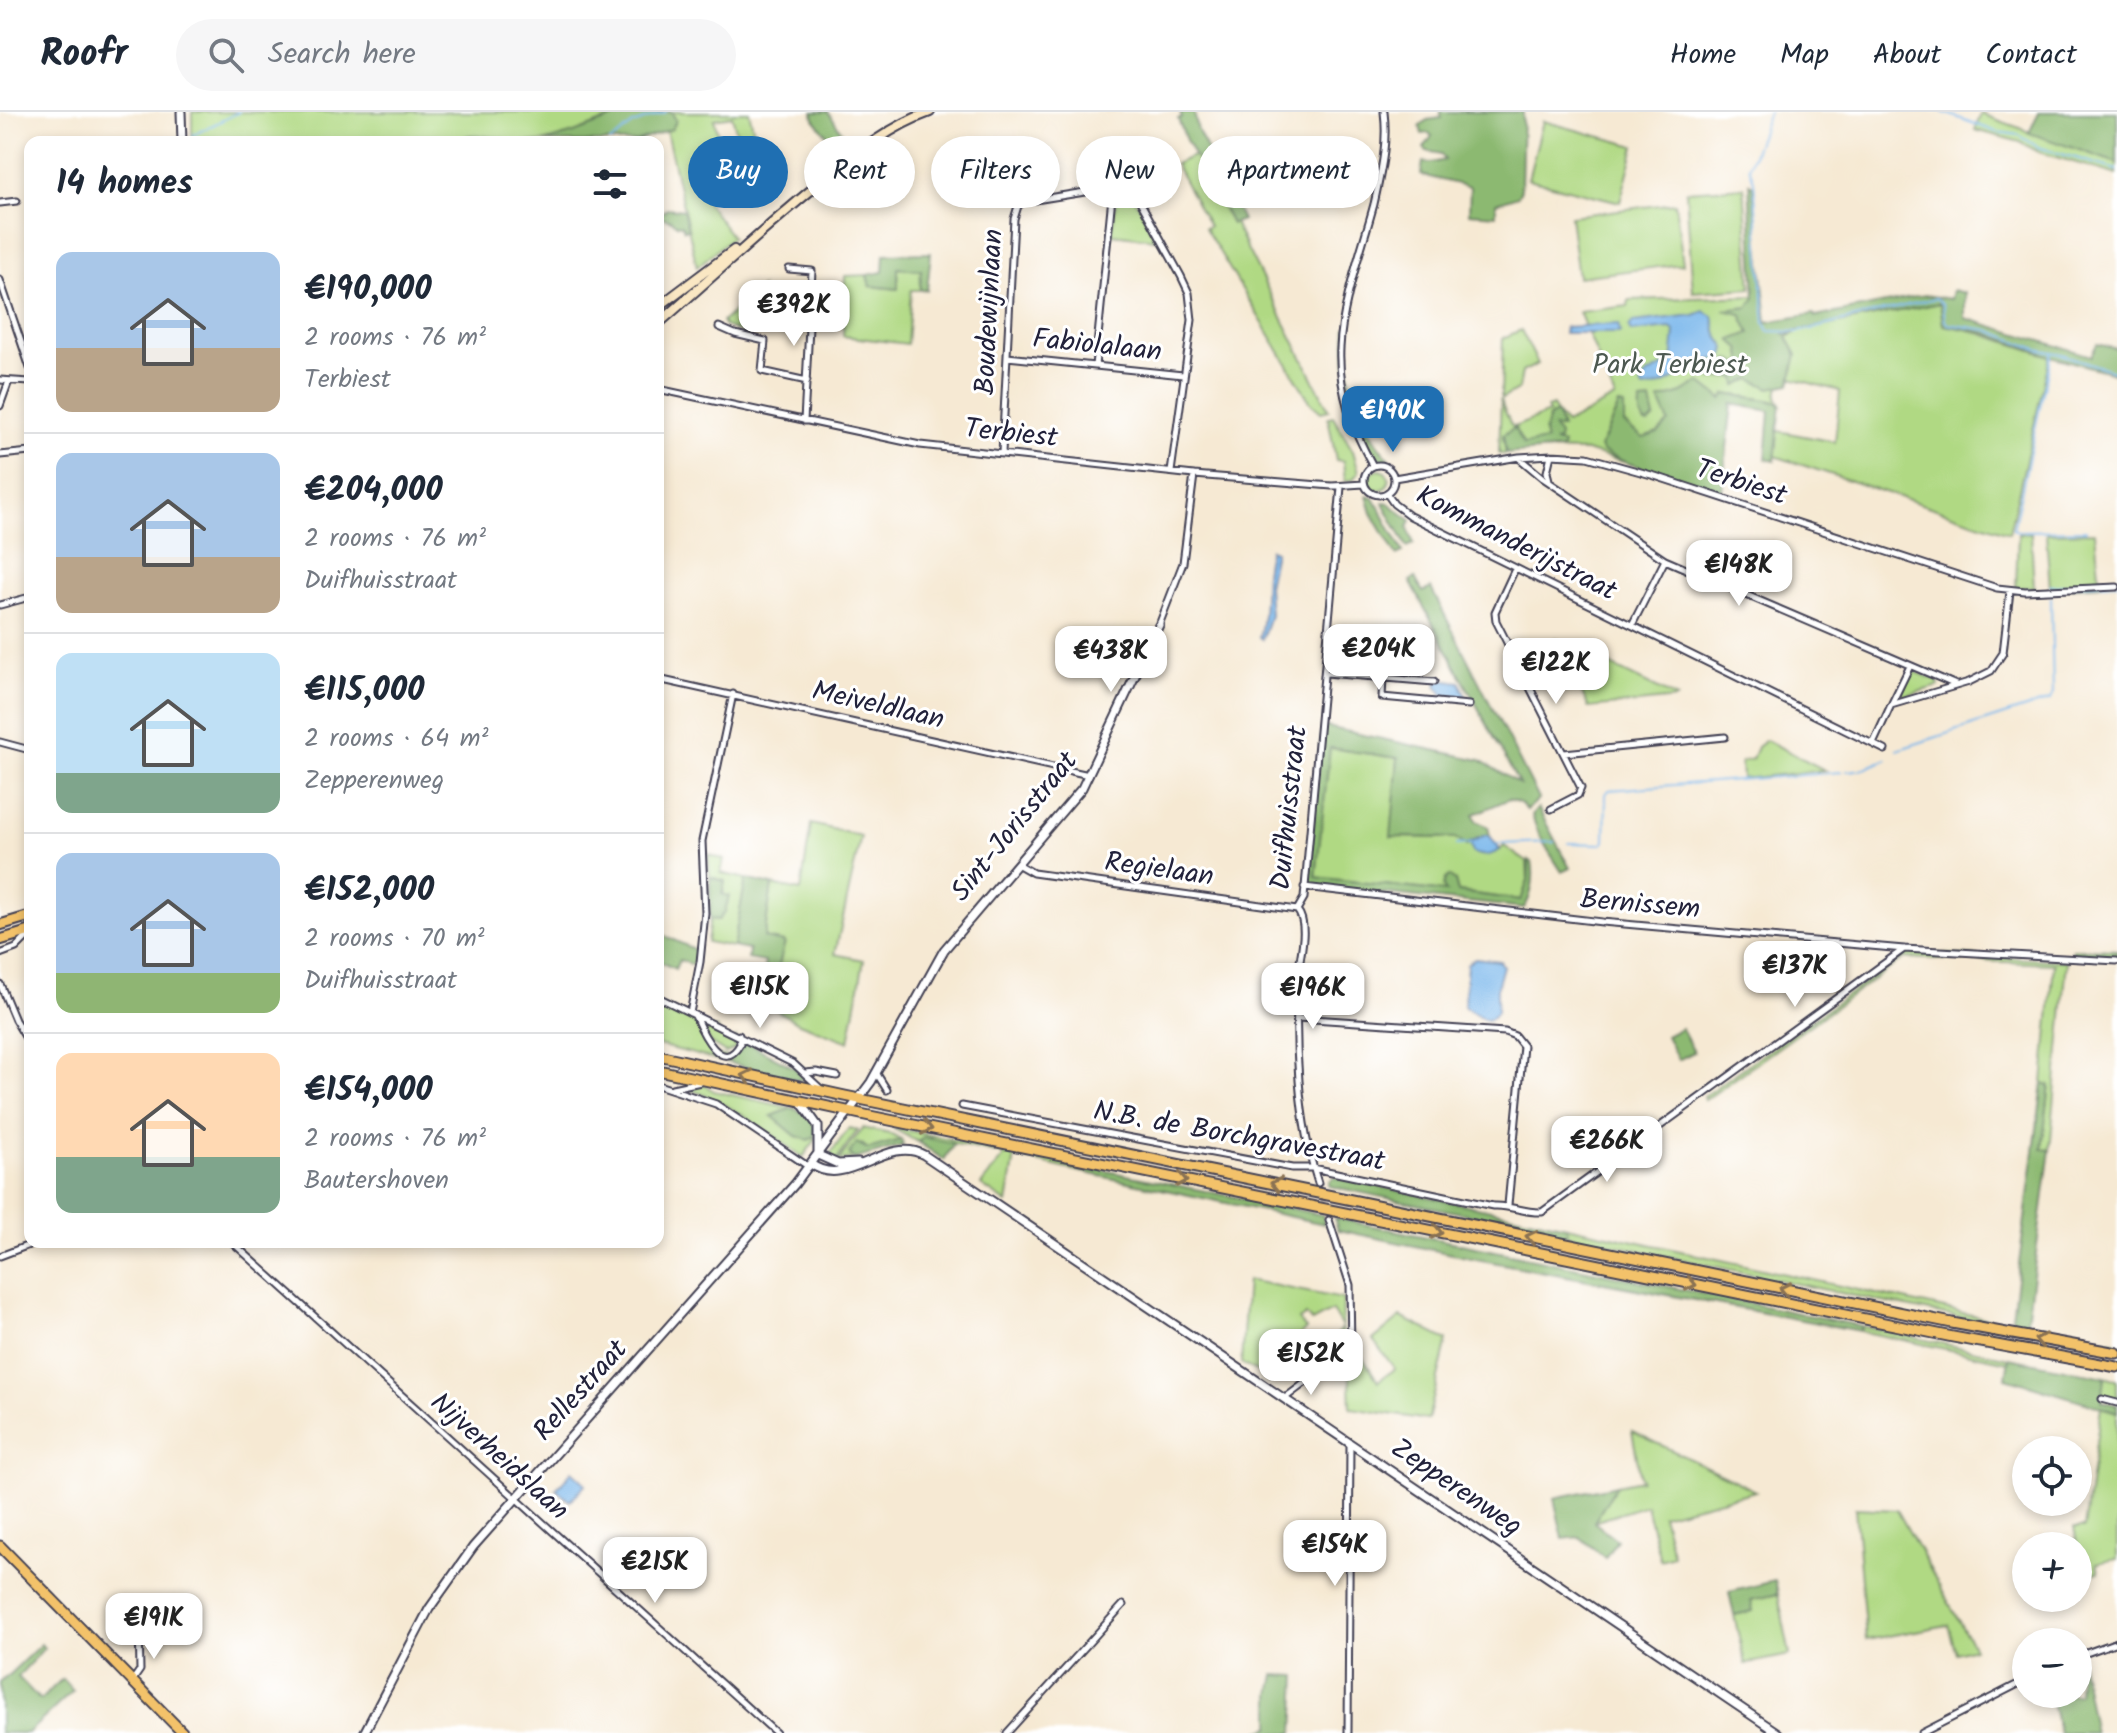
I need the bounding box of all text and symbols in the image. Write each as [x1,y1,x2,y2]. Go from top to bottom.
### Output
search box [176,19,736,91]
text: Roofr [40,25,128,85]
text: Search here [268,31,416,79]
icon: search [204,33,248,77]
text: Home [1670,33,1736,78]
text: Map [1780,33,1829,78]
text: About [1873,33,1941,78]
text: Contact [1985,33,2077,78]
chip: Buy [688,136,788,208]
chip: Rent [804,136,915,208]
chip: Filters [931,136,1060,208]
chip: New [1076,136,1182,208]
chip: Apartment [1198,136,1379,208]
text: 14 homes [56,157,193,211]
icon: filters [588,162,632,206]
street label: Boudewijnlaan [963,228,1017,396]
text: €190,000 [304,263,432,317]
pin: €392K [738,280,850,348]
icon: home [120,284,216,380]
text: €392K [757,285,831,327]
text: 2 rooms · 76 m² [304,317,486,359]
street label: Fabiolalaan [1030,317,1164,375]
park label: Park Terbiest [1592,343,1749,388]
text: Terbiest [304,359,391,401]
pin: €190K [1337,386,1449,454]
text: €190K [1360,391,1426,433]
street label: Terbiest [962,407,1061,461]
street label: Terbiest [1690,447,1794,519]
text: €204,000 [304,464,443,518]
street label: Kommanderijstraat [1407,474,1626,615]
icon: home [120,485,216,581]
text: 2 rooms · 76 m² [304,518,486,560]
pin: €148K [1683,540,1795,608]
text: €148K [1704,545,1774,587]
text: Duifhuisstraat [304,560,457,602]
pin: €204K [1323,624,1435,692]
pin: €438K [1055,626,1167,694]
text: €204K [1342,629,1416,671]
text: €438K [1073,631,1149,673]
pin: €122K [1500,638,1612,706]
text: €122K [1521,643,1591,685]
text: €115,000 [304,664,425,718]
street label: Meiveldlaan [807,669,949,743]
icon: home [120,685,216,781]
text: 2 rooms · 64 m² [304,718,488,760]
street label: Duifhuisstraat [1259,722,1321,892]
street label: Sint-Jorisstraat [940,741,1091,912]
text: Zepperenweg [304,760,444,802]
street label: Regielaan [1102,840,1216,900]
text: €152,000 [304,864,434,918]
street label: Bernissem [1578,877,1702,933]
icon: home [120,885,216,981]
text: 2 rooms · 70 m² [304,918,485,960]
pin: €137K [1739,941,1851,1009]
text: €137K [1762,946,1828,988]
text: Duifhuisstraat [304,960,457,1002]
pin: €115K [704,962,816,1030]
pin: €196K [1257,963,1369,1031]
text: €115K [730,967,791,1009]
text: €196K [1279,968,1347,1010]
text: €154,000 [304,1064,433,1118]
one-way arrow [741,1068,754,1085]
icon: home [120,1085,216,1181]
street label: N.B. de Borchgravestraat [1090,1089,1390,1185]
pin: €266K [1551,1116,1663,1184]
text: 2 rooms · 76 m² [304,1118,486,1160]
one-way arrow [920,1119,933,1136]
text: €266K [1569,1121,1645,1163]
text: Bautershoven [304,1160,449,1202]
one-way arrow [1175,1171,1188,1188]
one-way arrow [1270,1176,1283,1193]
one-way arrow [1430,1222,1443,1239]
one-way arrow [1524,1229,1538,1246]
one-way arrow [1684,1275,1698,1292]
one-way arrow [1779,1281,1792,1298]
street label: Rellestraat [523,1329,640,1452]
pin: €152K [1255,1329,1367,1397]
one-way arrow [2033,1333,2047,1350]
text: €152K [1277,1334,1345,1376]
street label: Nijverheidslaan [419,1382,579,1532]
street label: Zepperenweg [1381,1427,1531,1549]
map controls [2012,1436,2092,1708]
button: locate [2012,1436,2092,1516]
pin: €154K [1279,1520,1391,1588]
text: €154K [1301,1525,1369,1567]
button: + [2012,1532,2092,1612]
pin: €215K [599,1537,711,1605]
text: €215K [621,1542,689,1584]
pin: €191K [98,1593,210,1661]
text: €191K [124,1598,185,1640]
button: − [2012,1628,2092,1708]

